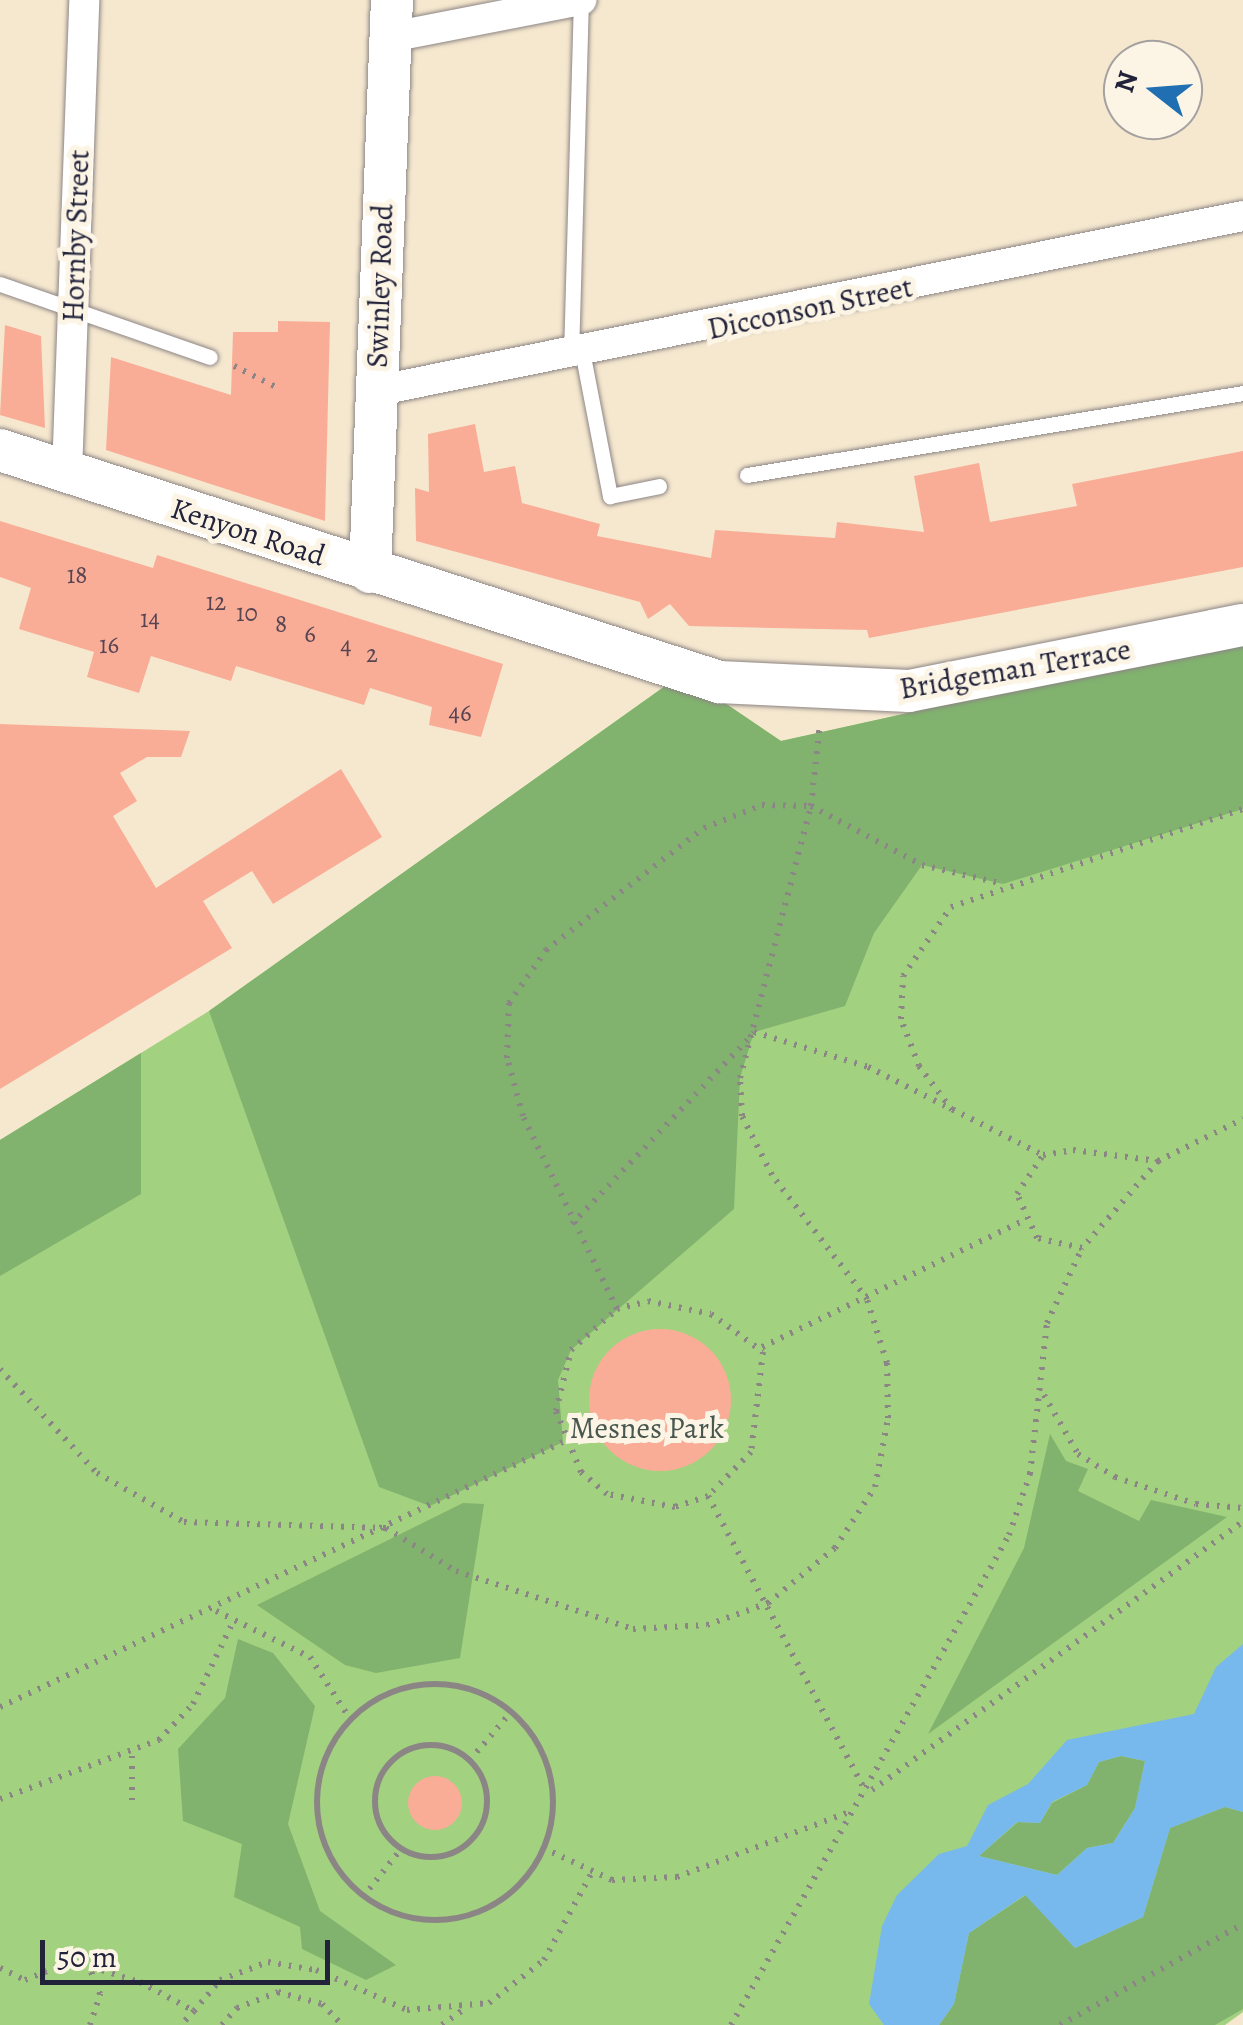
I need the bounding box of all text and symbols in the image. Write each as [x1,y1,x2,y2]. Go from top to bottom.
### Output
north arrow [1103,40,1203,140]
text: N [1105,67,1147,97]
street label: Hornby Street [55,149,97,323]
street label: Swinley Road [359,203,401,369]
street label: Dicconson Street [704,269,916,347]
street label: Kenyon Road [166,490,330,574]
house number: 18 [67,560,87,590]
house number: 12 [206,587,226,617]
house number: 10 [236,598,258,628]
house number: 14 [140,604,160,634]
house number: 8 [275,609,287,639]
house number: 6 [304,619,316,649]
house number: 16 [99,630,119,660]
house number: 4 [340,631,352,661]
street label: Bridgeman Terrace [897,631,1133,707]
house number: 2 [366,639,378,669]
house number: 46 [449,698,471,728]
park label: Mesnes Park [570,1410,724,1446]
scale bar [45,1920,335,1982]
text: 50 m [57,1937,117,1977]

